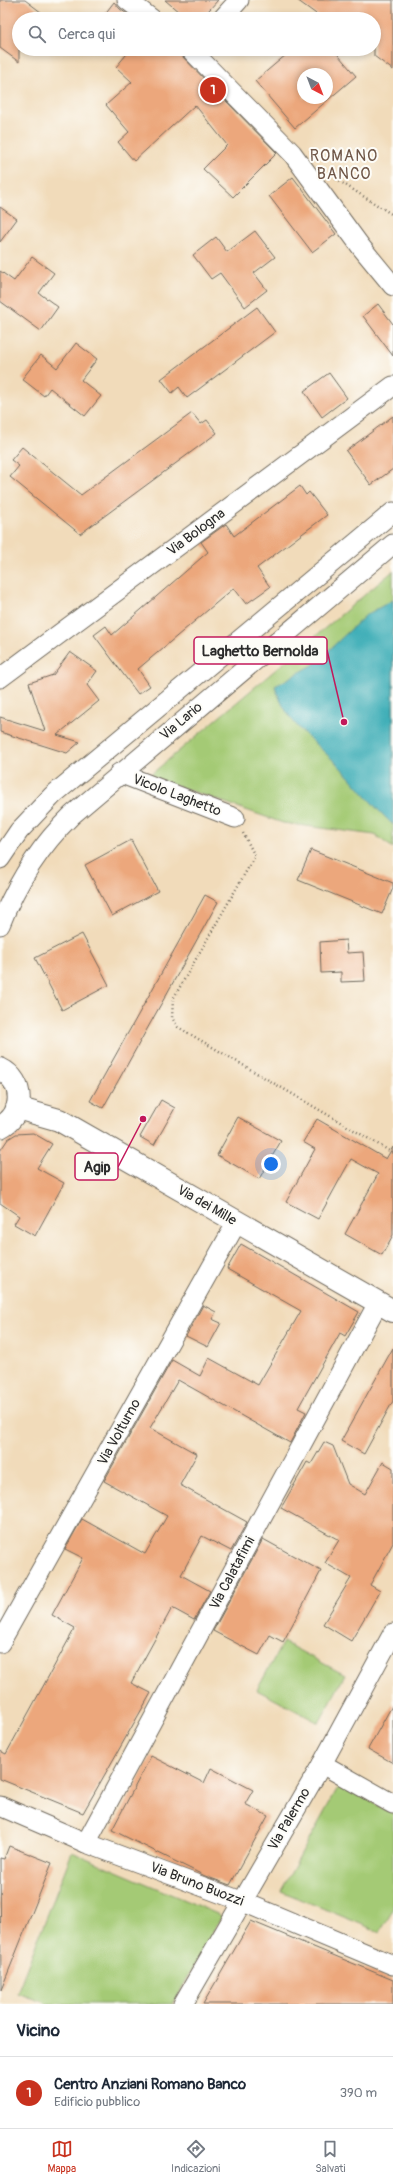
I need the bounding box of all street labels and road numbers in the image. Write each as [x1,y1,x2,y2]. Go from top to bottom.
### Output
street label: Via Bologna [164,505,228,559]
street label: Via Lario [156,698,206,744]
street label: Vicolo Laghetto [130,770,224,820]
street label: Via dei Mille [174,1181,240,1229]
street label: Via Volturno [94,1396,144,1468]
street label: Via Calatafimi [206,1533,259,1612]
street label: Via Palermo [264,1784,314,1853]
street label: Via Bruno Buozzi [148,1858,247,1910]

